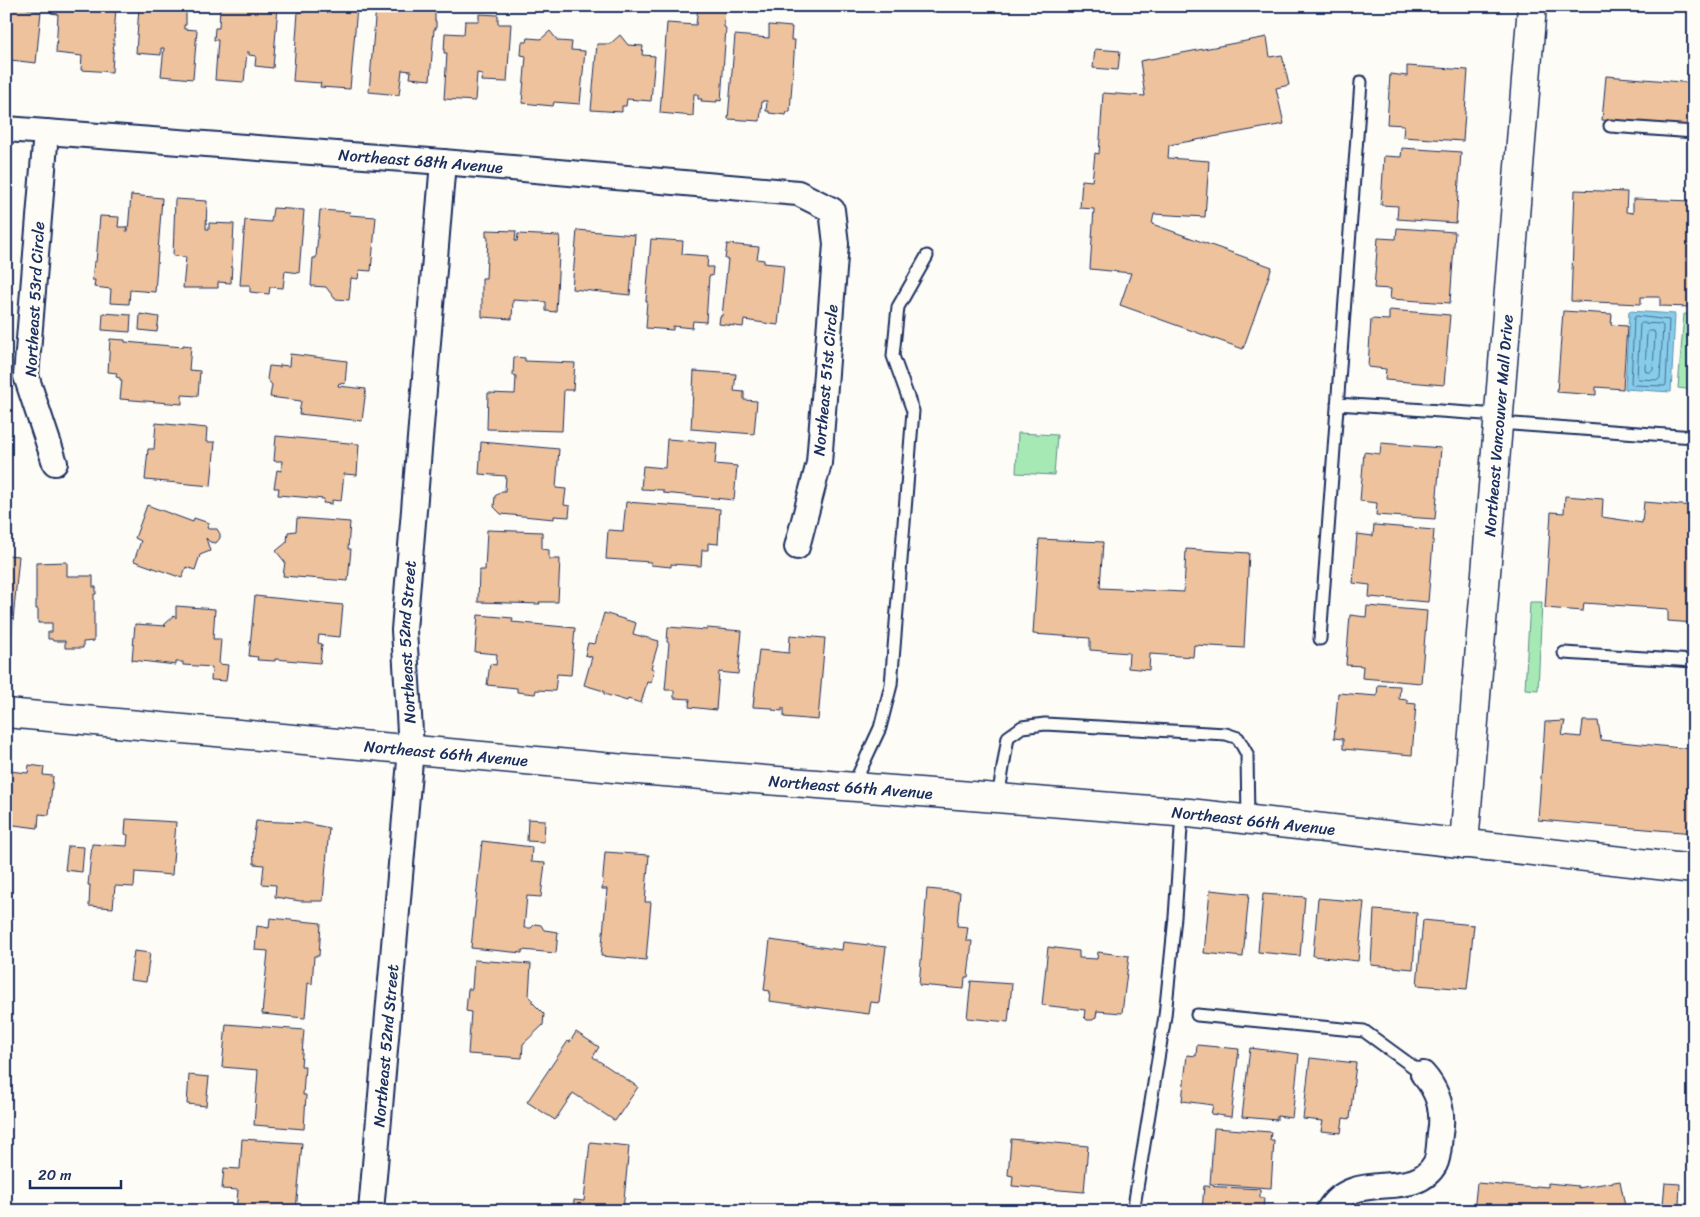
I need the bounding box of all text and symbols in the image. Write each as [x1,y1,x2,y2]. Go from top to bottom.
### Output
street label: Northeast 68th Avenue [337,140,505,182]
street label: Northeast 53rd Circle [16,221,53,377]
street label: Northeast 51st Circle [804,303,847,457]
street label: Northeast Vancouver Mall Drive [1475,313,1522,538]
street label: Northeast 52nd Street [390,559,425,724]
street label: Northeast 66th Avenue [363,731,530,775]
street label: Northeast 66th Avenue [768,766,934,808]
street label: Northeast 66th Avenue [1170,798,1337,844]
street label: Northeast 52nd Street [364,963,407,1128]
scale bar [30,1157,121,1189]
text: 20 m [38,1162,72,1188]

